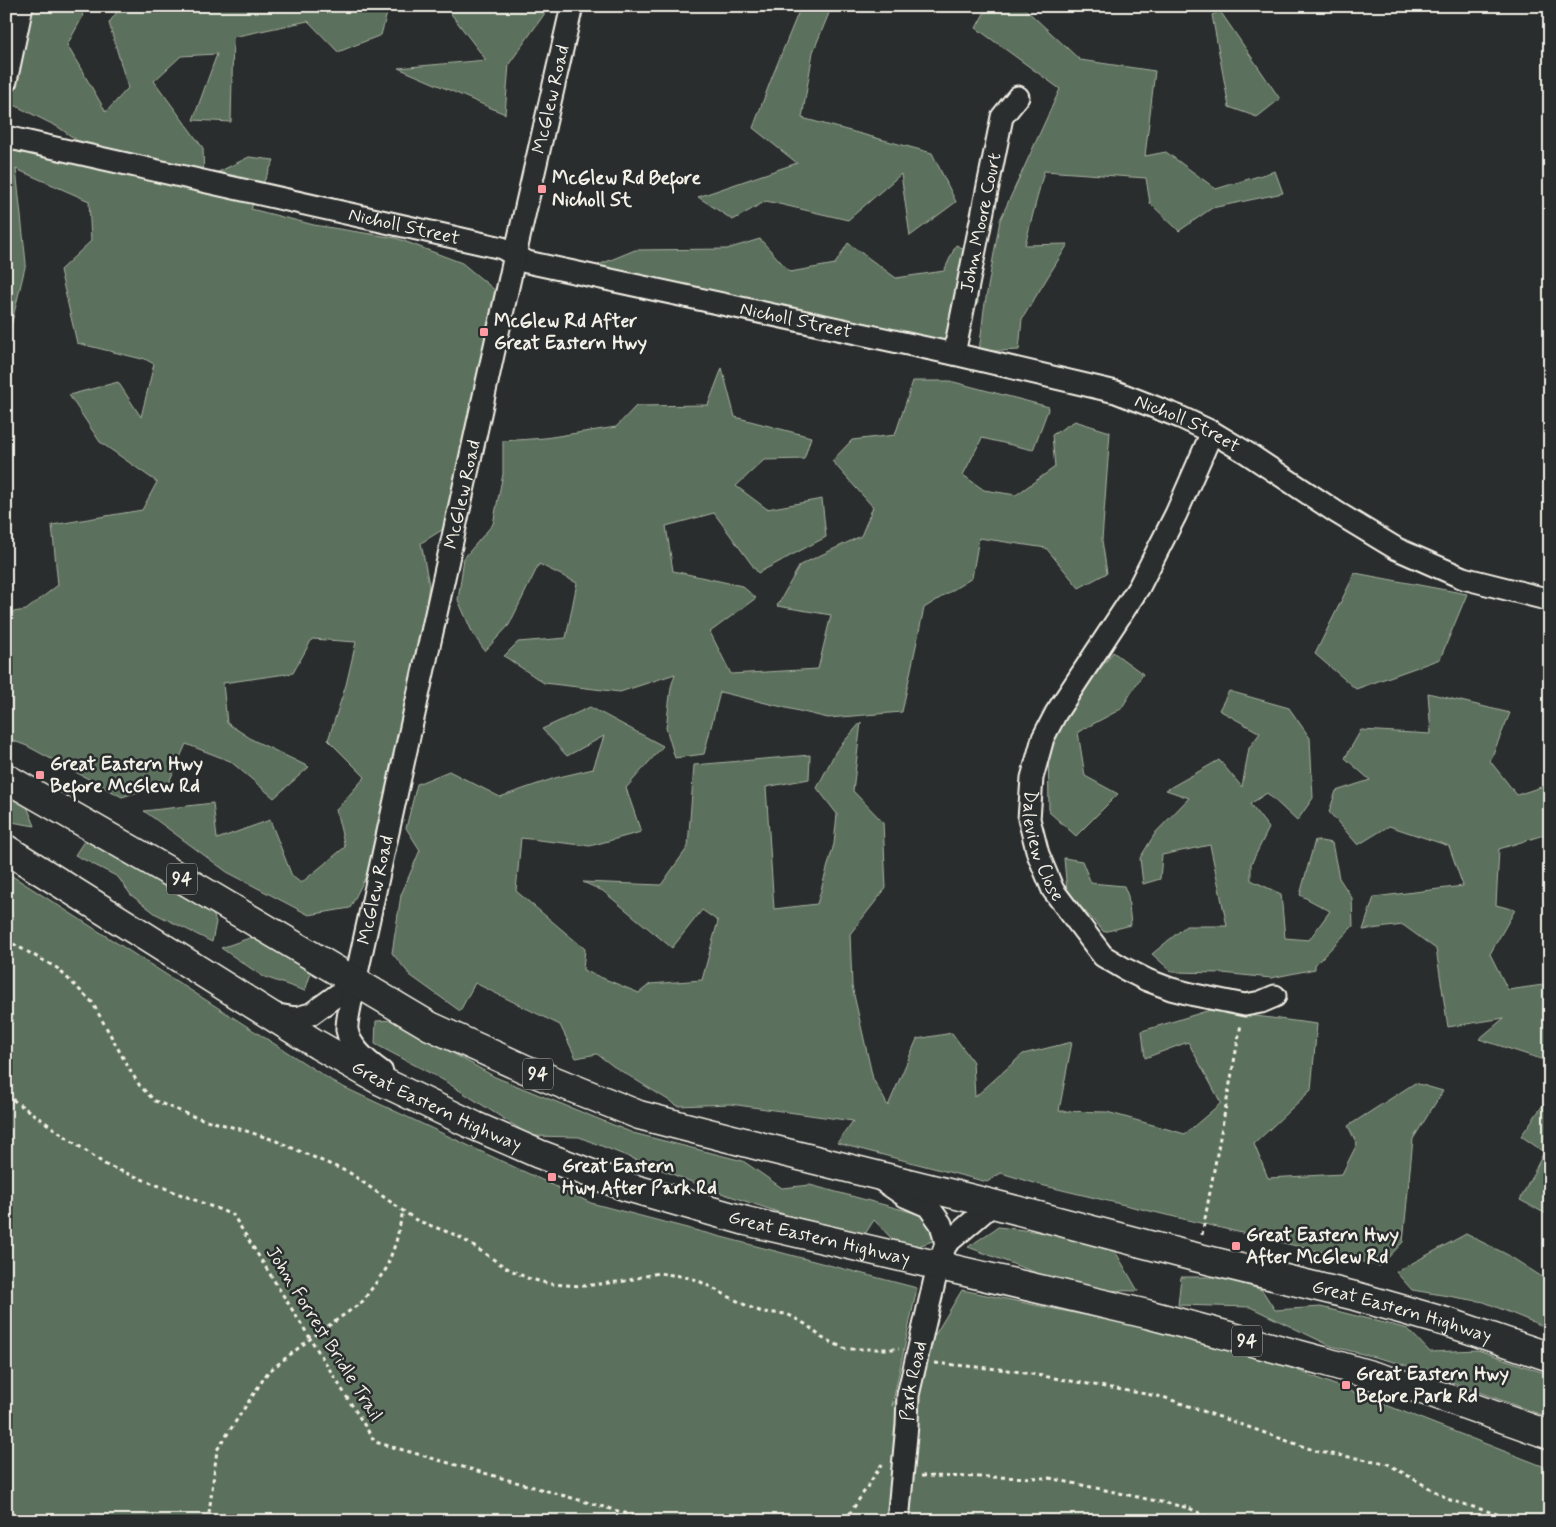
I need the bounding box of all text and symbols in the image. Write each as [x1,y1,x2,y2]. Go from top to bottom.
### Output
street label: McGlew Road [526,42,575,156]
street label: John Moore Court [954,150,1007,295]
place label: McGlew Rd Before Nicholl St [552,166,701,213]
marker: McGlew Rd Before Nicholl St [536,183,548,195]
street label: Nicholl Street [346,201,462,251]
street label: Nicholl Street [738,296,854,344]
place label: McGlew Rd After Great Eastern Hwy [494,309,647,356]
marker: McGlew Rd After Great Eastern Hwy [478,326,490,338]
street label: Nicholl Street [1131,388,1245,459]
street label: McGlew Road [438,438,486,551]
place label: Great Eastern Hwy Before McGlew Rd [50,752,203,802]
marker: Great Eastern Hwy Before McGlew Rd [34,769,46,781]
street label: Daleview Close [1017,789,1070,907]
street label: McGlew Road [351,833,399,947]
road number: 94 [167,864,197,894]
street label: Great Eastern Highway [347,1054,526,1158]
road number: 94 [523,1058,553,1090]
place label: Great Eastern Hwy After Park Rd [562,1154,717,1201]
marker: Great Eastern Hwy After Park Rd [546,1171,558,1183]
street label: Great Eastern Highway [725,1204,913,1272]
place label: Great Eastern Hwy After McGlew Rd [1246,1223,1399,1270]
marker: Great Eastern Hwy After McGlew Rd [1230,1240,1242,1252]
street label: John Forrest Bridle Trail [260,1242,388,1426]
street label: Great Eastern Highway [1309,1273,1495,1350]
road number: 94 [1232,1325,1262,1356]
street label: Park Road [895,1339,933,1421]
place label: Great Eastern Hwy Before Park Rd [1356,1362,1509,1412]
marker: Great Eastern Hwy Before Park Rd [1340,1379,1352,1391]

